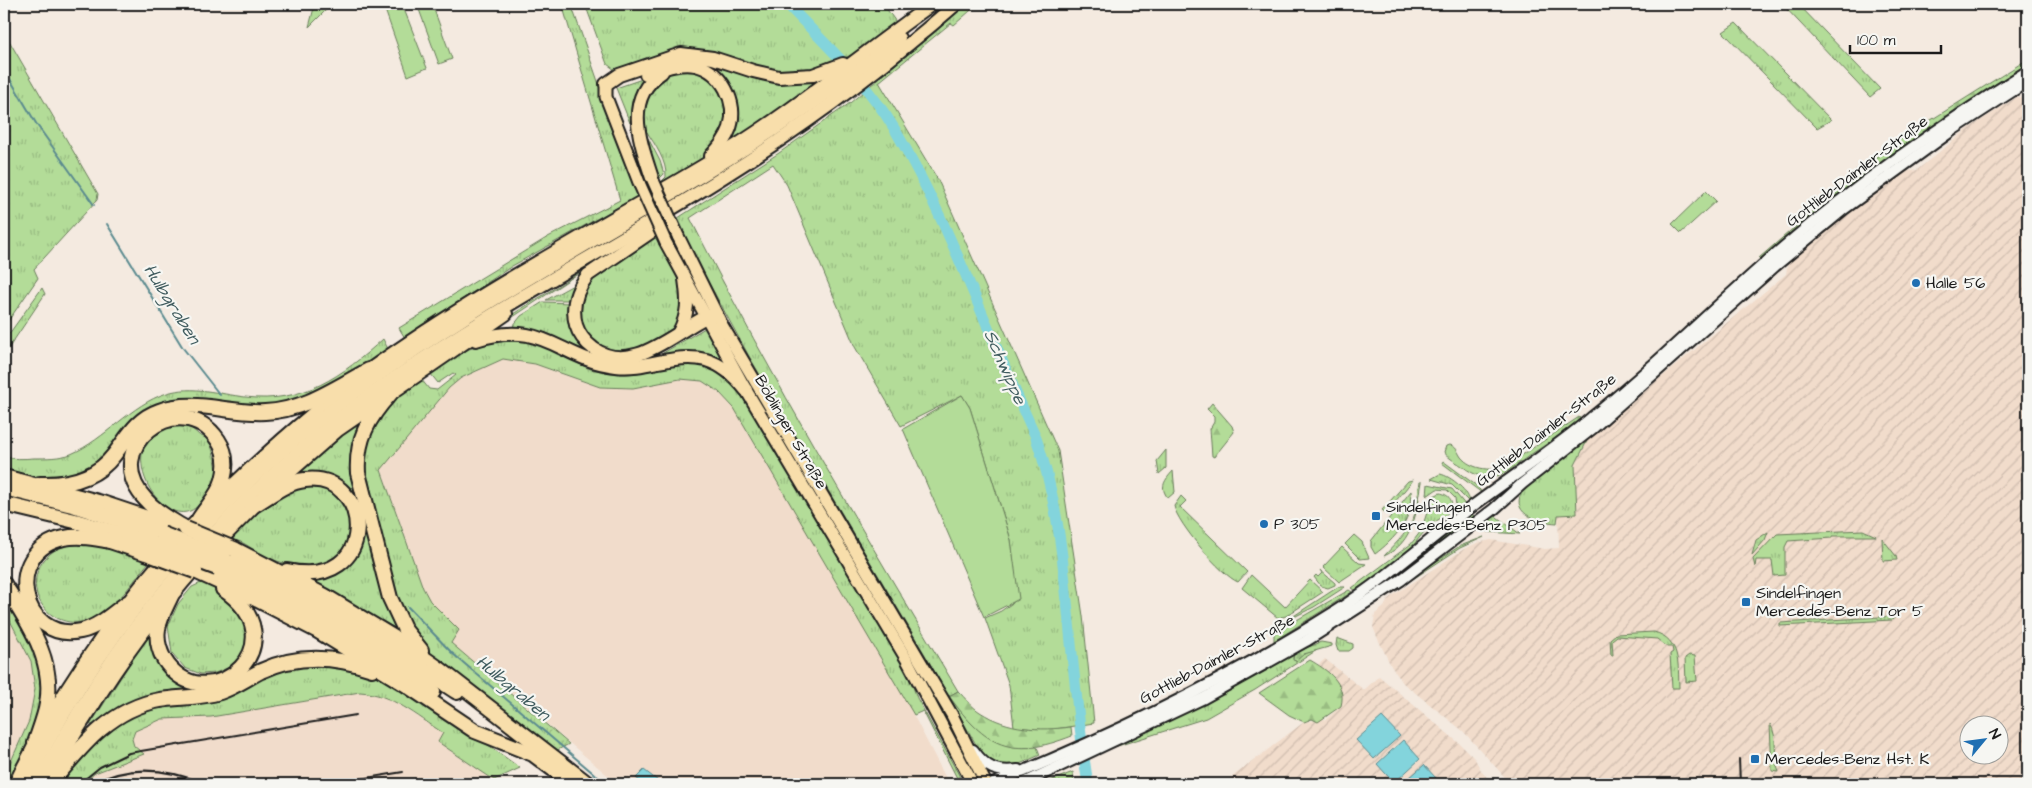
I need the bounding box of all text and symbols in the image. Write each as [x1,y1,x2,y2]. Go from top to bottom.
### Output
scale bar [1850,22,1941,54]
text: 100 m [1857,30,1896,51]
street label: Gottlieb-Daimler-Straße [1781,110,1933,232]
water label: Hulbgraben [137,259,208,351]
place label: Halle 56 [1926,272,1985,294]
marker: Halle 56 [1910,277,1922,289]
water label: Schwippe [978,326,1033,409]
street label: Gottlieb-Daimler-Straße [1471,368,1621,492]
street label: Böblinger Straße [749,371,833,494]
place label: Sindelfingen Mercedes-Benz P305 [1386,496,1548,536]
marker: Sindelfingen Mercedes-Benz P305 [1370,510,1382,522]
place label: P 305 [1274,513,1321,535]
marker: P 305 [1258,518,1270,530]
place label: Sindelfingen Mercedes-Benz Tor 5 [1756,582,1924,622]
marker: Sindelfingen Mercedes-Benz Tor 5 [1740,596,1752,608]
street label: Gottlieb-Daimler-Straße [1136,609,1299,709]
water label: Hulbgraben [470,649,557,729]
north arrow [1960,716,2010,766]
text: N [1984,725,2005,743]
place label: Mercedes-Benz Hst. K [1765,748,1930,770]
marker: Mercedes-Benz Hst. K [1749,753,1761,765]

